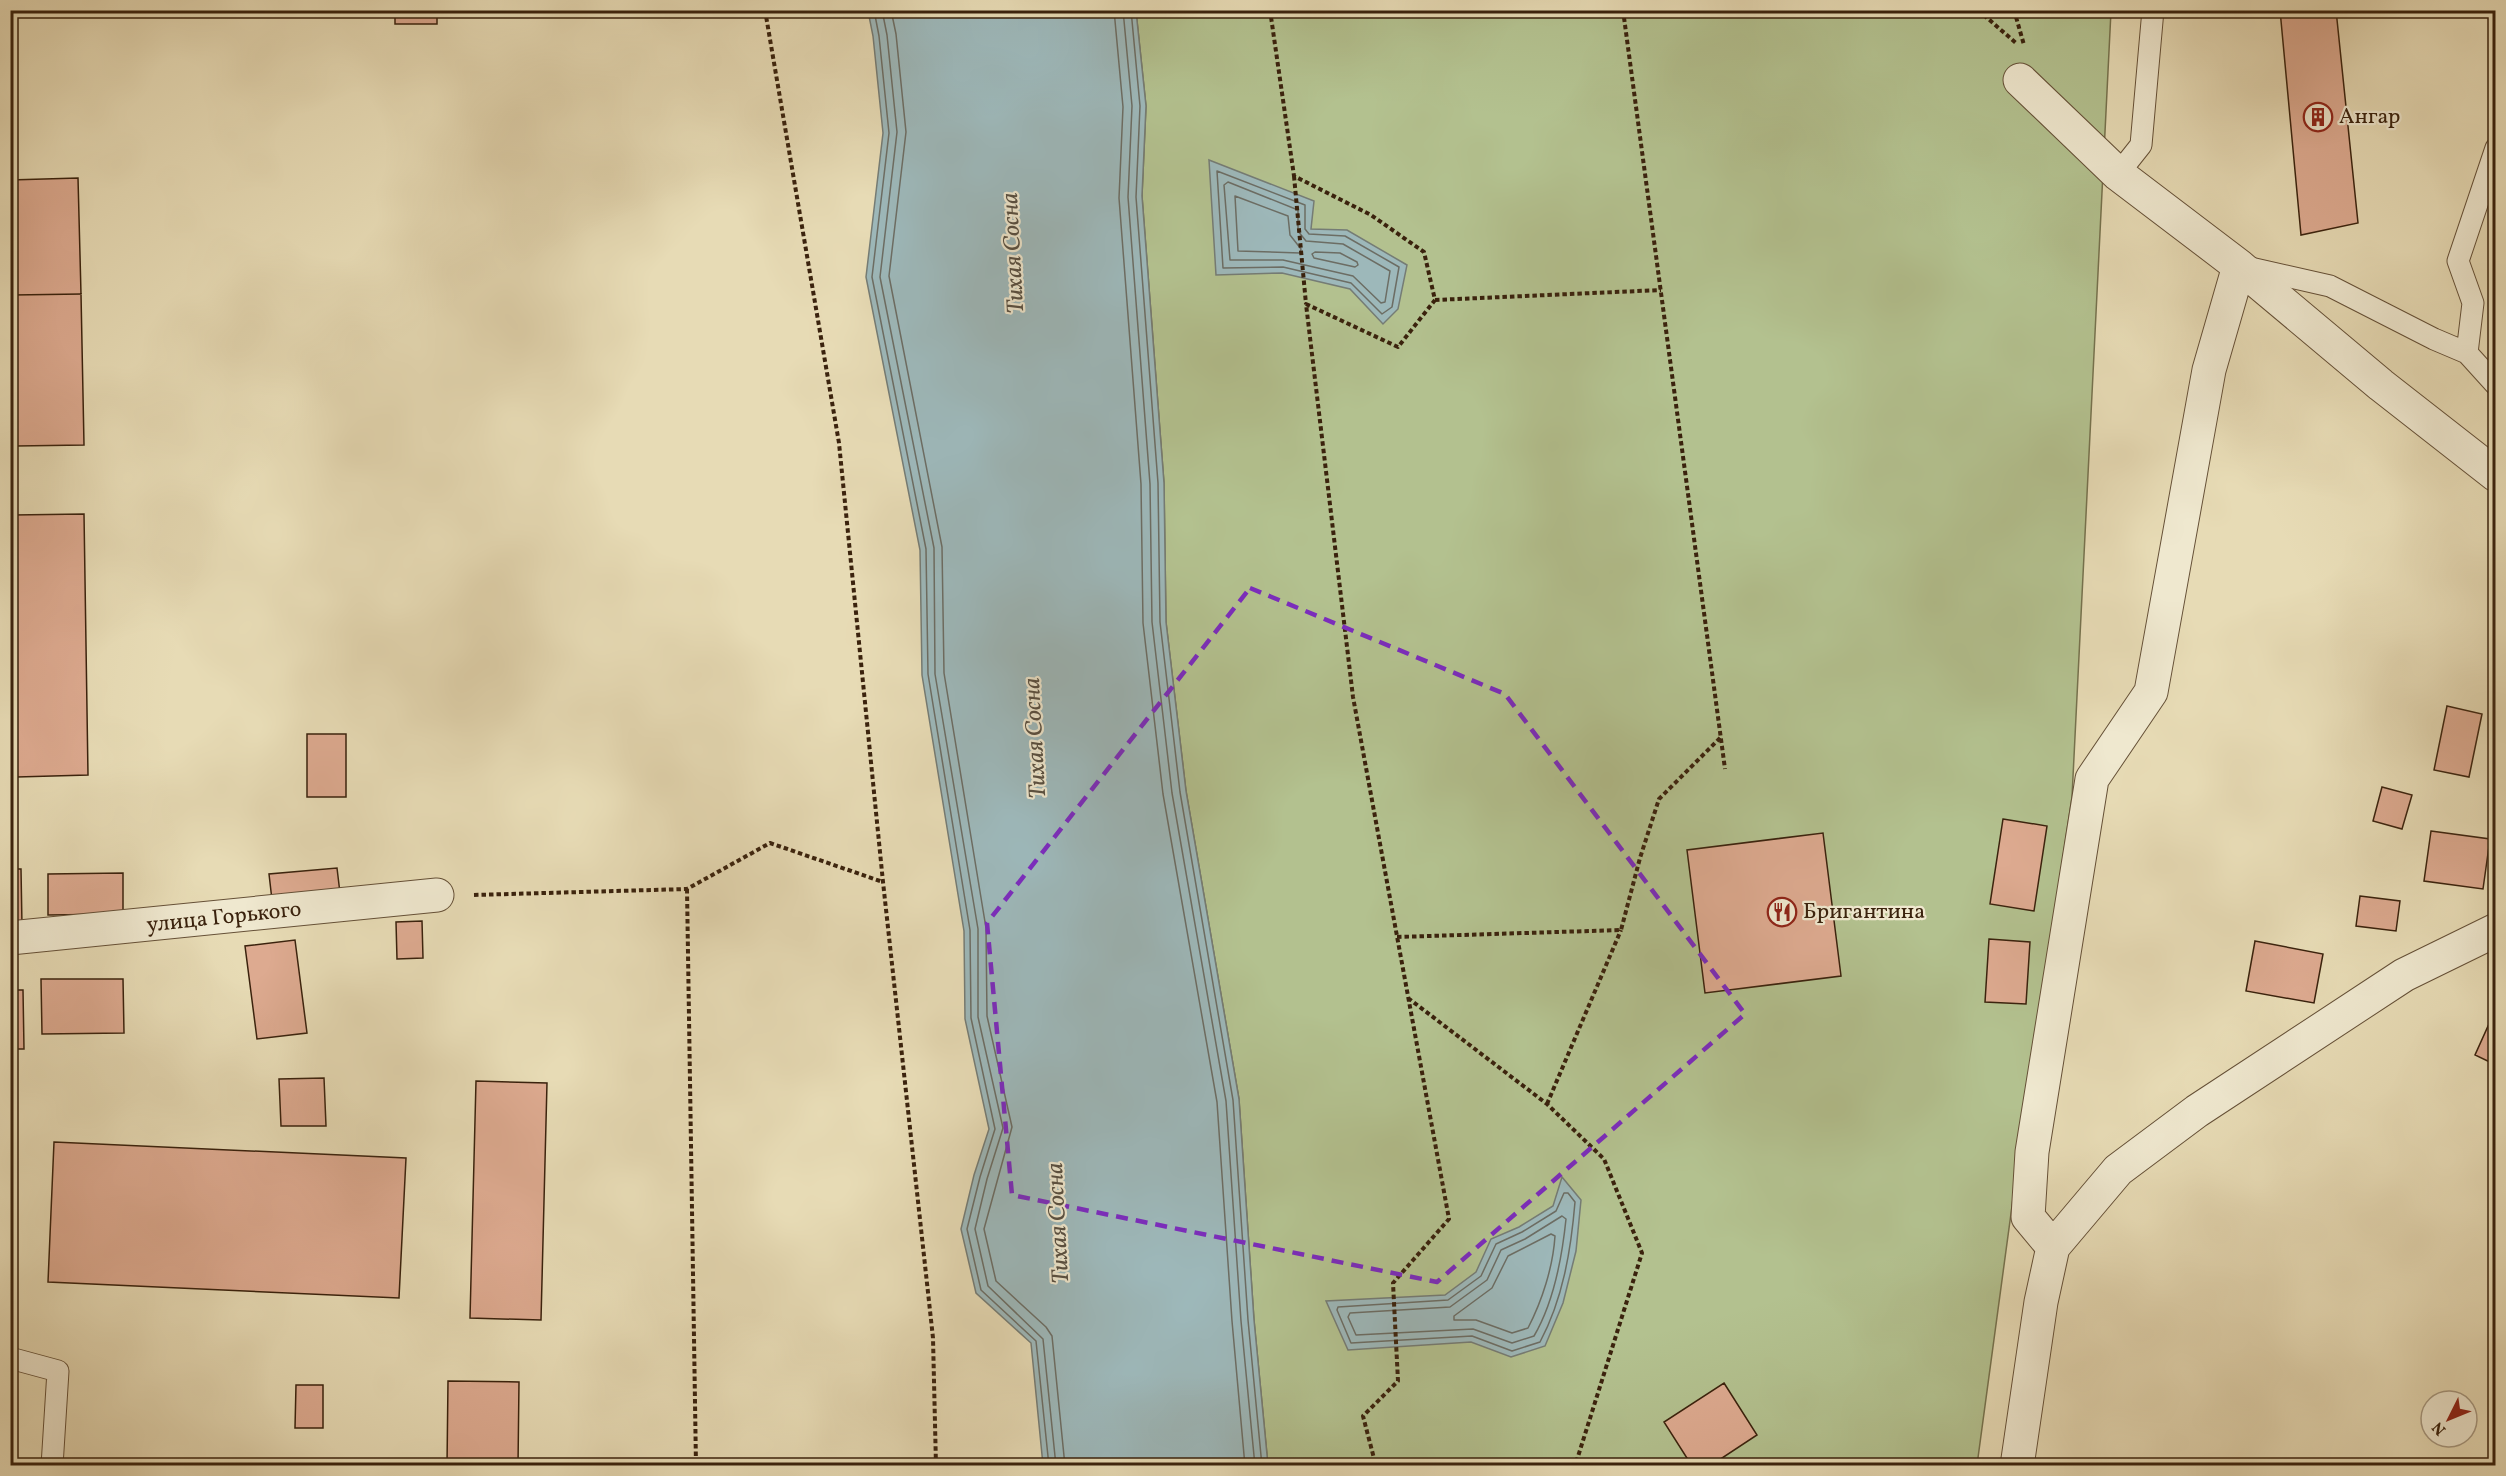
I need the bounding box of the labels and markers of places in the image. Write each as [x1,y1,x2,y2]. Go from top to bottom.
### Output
building icon: Ангар [2302,101,2334,133]
place label: Ангар [2339,102,2400,133]
restaurant icon: Бригантина [1766,896,1798,928]
place label: Бригантина [1803,897,1925,928]

